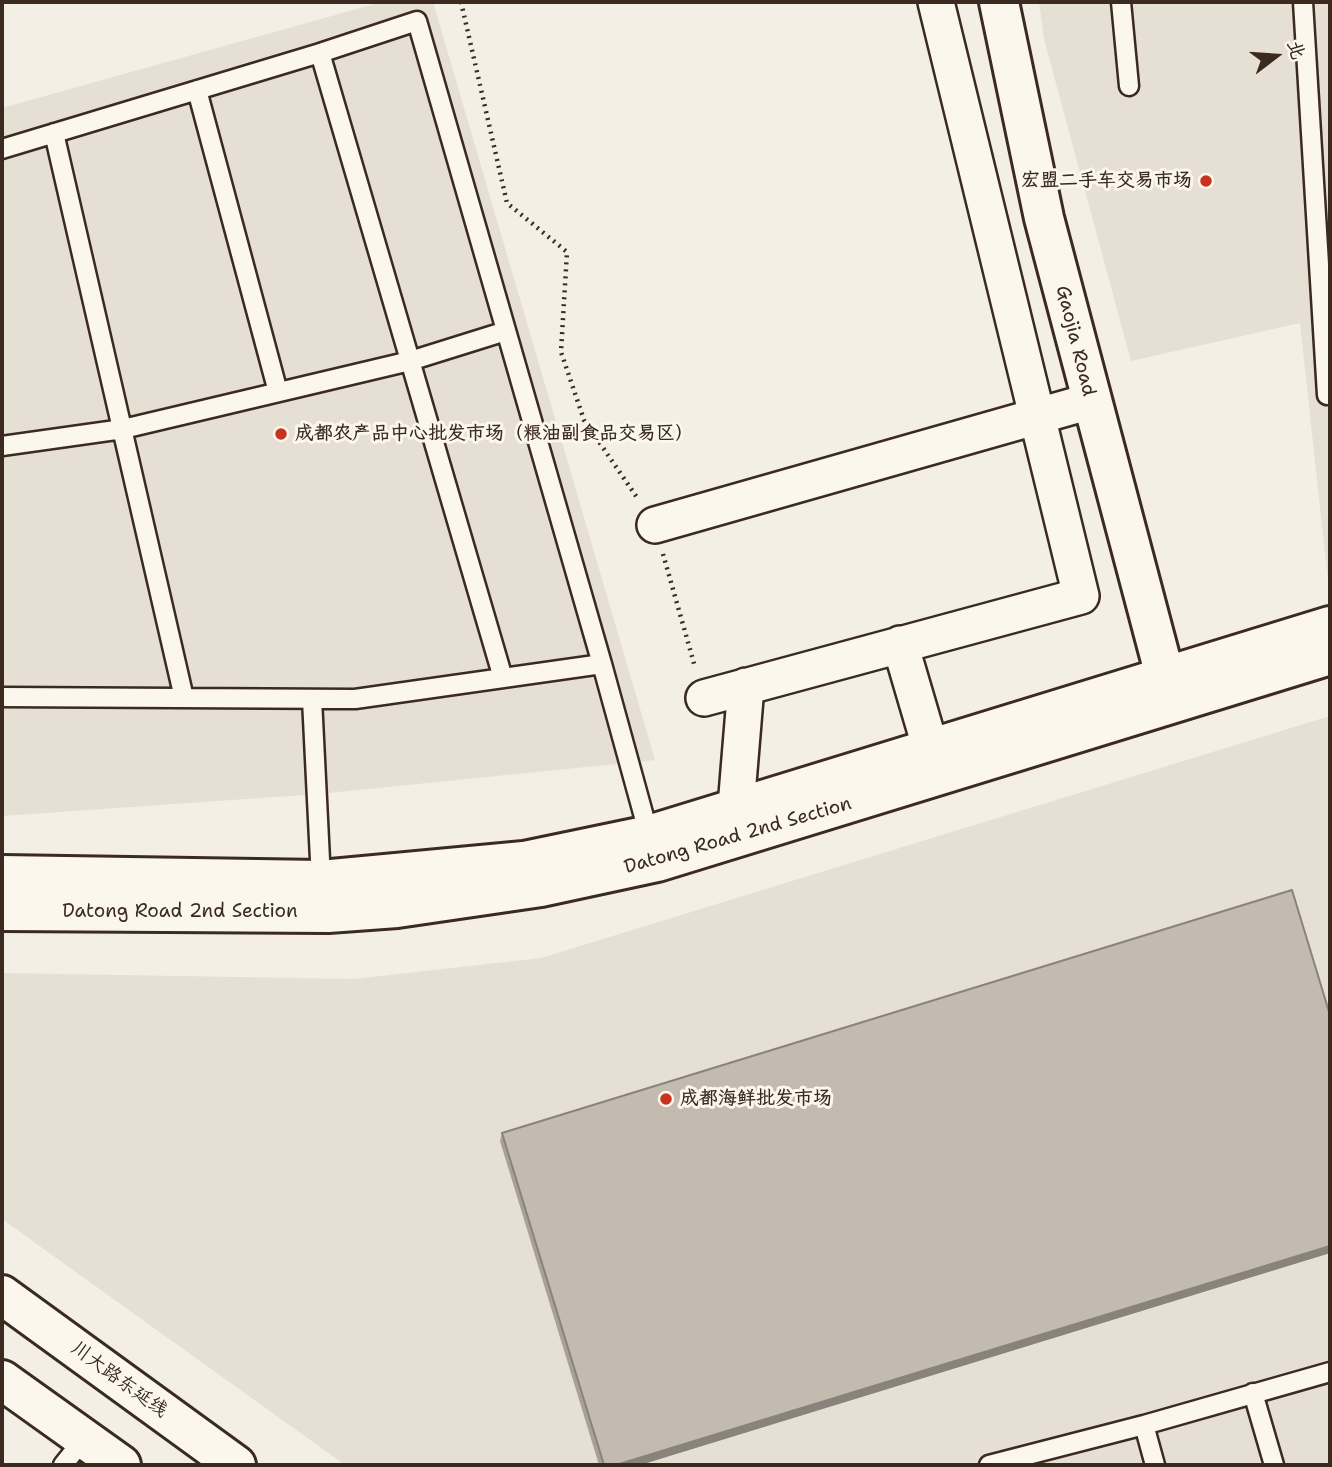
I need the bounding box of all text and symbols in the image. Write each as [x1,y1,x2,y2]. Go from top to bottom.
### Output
north arrow [1241,21,1311,91]
text: 北 [1282,37,1311,62]
place label: 宏盟二手车交易市场 [1021,170,1192,192]
marker: 宏盟二手车交易市场 [1198,173,1214,189]
street label: Gaojia Road [1050,283,1100,399]
place label: 成都农产品中心批发市场（粮油副食品交易区） [295,423,694,445]
marker: 成都农产品中心批发市场（粮油副食品交易区） [273,426,289,442]
street label: Datong Road 2nd Section [622,793,854,879]
street label: Datong Road 2nd Section [62,901,298,923]
place label: 成都海鲜批发市场 [680,1088,832,1110]
marker: 成都海鲜批发市场 [658,1091,674,1107]
street label: 川大路东延线 [66,1337,172,1423]

